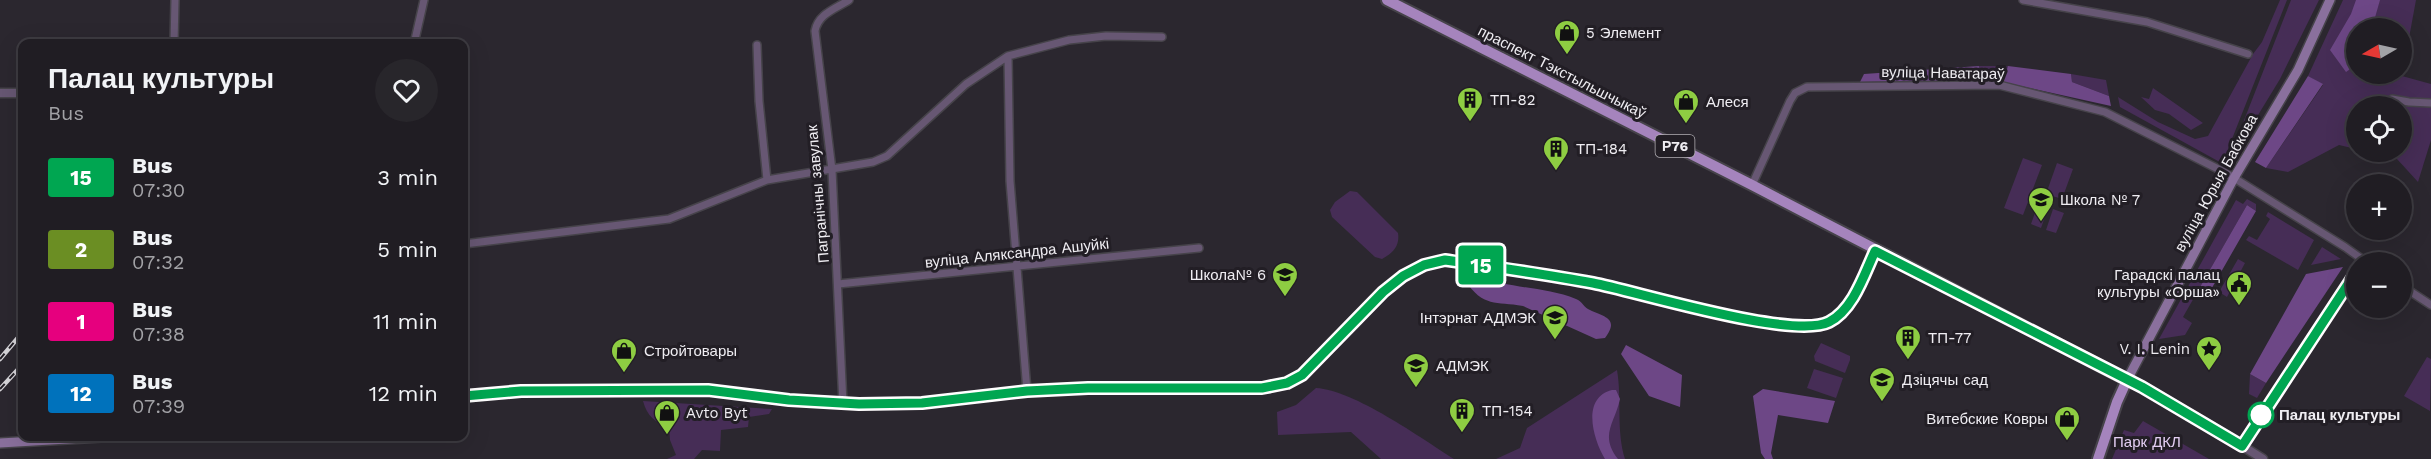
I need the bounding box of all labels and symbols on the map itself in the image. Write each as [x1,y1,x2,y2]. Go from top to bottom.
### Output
shop icon: 5 Элемент [1552,18,1582,56]
north arrow [2346,18,2412,84]
street label: праспект Тэкстыльшчыкаў [1475,22,1649,122]
place label: 5 Элемент [1586,24,1661,42]
street label: вуліца Наватараў [1881,63,2005,83]
building icon: ТП-82 [1455,85,1485,123]
shop icon: Алеся [1671,87,1701,125]
place label: ТП-82 [1490,91,1536,109]
place label: Алеся [1706,93,1749,111]
street label: вуліца Юрыя Бабкова [2171,111,2262,255]
street label: Пагранічны завулак [803,124,833,264]
building icon: ТП-184 [1541,134,1571,172]
road number: Р76 [1656,135,1694,157]
place label: ТП-184 [1576,140,1627,158]
school or university icon: Школа № 7 [2026,185,2056,223]
place label: Школа № 7 [2060,191,2140,209]
street label: вуліца Аляксандра Ашуйкі [924,234,1110,272]
line badge: 15 [1454,246,1508,284]
school or university icon: Школа№ 6 [1270,260,1300,298]
place label: Школа№ 6 [1190,266,1266,284]
place label: Гарадскі палац культуры «Орша» [2097,266,2220,301]
public building icon: Гарадскі палац культуры «Орша» [2224,269,2254,307]
school or university icon: Інтэрнат АДМЭК [1540,303,1570,341]
place label: Інтэрнат АДМЭК [1420,309,1536,327]
building icon: ТП-77 [1893,323,1923,361]
place label: ТП-77 [1928,329,1972,347]
place icon: V. I. Lenin [2194,334,2224,372]
shop icon: Стройтовары [609,336,639,374]
place label: V. I. Lenin [2119,340,2190,358]
place label: Стройтовары [644,342,737,360]
school or university icon: АДМЭК [1401,351,1431,389]
place label: АДМЭК [1436,357,1489,375]
school or university icon: Дзіцячы сад [1867,365,1897,403]
place label: Дзіцячы сад [1902,371,1988,389]
building icon: ТП-154 [1447,396,1477,434]
shop icon: Avto Byt [652,398,682,436]
place label: ТП-154 [1482,402,1533,420]
marker: Палац культуры [2248,402,2274,428]
place label: Avto Byt [686,404,748,422]
shop icon: Витебские Ковры [2052,404,2082,442]
place label: Палац культуры [2279,406,2400,424]
place label: Витебские Ковры [1926,410,2048,428]
park label: Парк ДКЛ [2113,433,2181,451]

